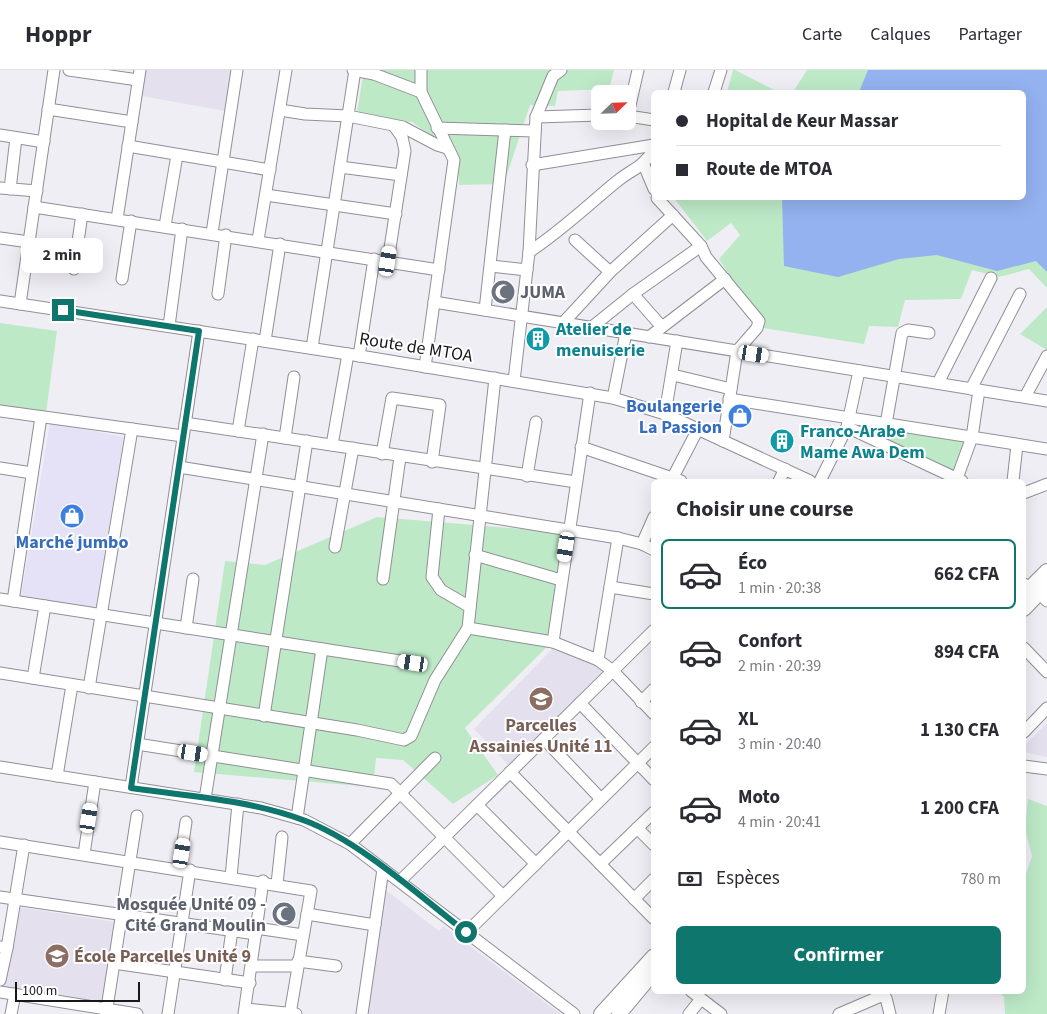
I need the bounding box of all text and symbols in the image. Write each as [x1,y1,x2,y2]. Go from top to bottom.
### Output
text: Hoppr [25,17,92,52]
text: Carte [802,22,842,47]
text: Calques [870,22,930,47]
text: Partager [958,22,1022,47]
north arrow [591,85,636,130]
map controls [591,85,636,130]
text: Hopital de Keur Massar [706,108,898,135]
text: Route de MTOA [706,156,832,183]
callout: 2 min [22,238,104,272]
text: 2 min [43,244,81,266]
car [378,245,397,277]
mosque icon: JUMA [490,279,516,305]
place label: JUMA [520,280,566,305]
route end [52,299,74,321]
place label: Atelier de menuiserie [555,317,645,363]
street label: Route de MTOA [357,326,475,369]
building icon: Atelier de menuiserie [525,326,551,352]
car [738,344,769,364]
place label: Boulangerie La Passion [626,394,722,440]
shop icon: Boulangerie La Passion [727,403,753,429]
place label: Franco-Arabe Mame Awa Dem [800,419,925,465]
building icon: Franco-Arabe Mame Awa Dem [769,428,795,454]
text: Choisir une course [676,493,854,525]
shop icon: Marché jumbo [59,503,85,529]
place label: Marché jumbo [16,530,128,555]
car [556,531,575,563]
text: Éco [738,550,767,577]
icon: car [678,552,723,597]
text: 662 CFA [934,561,999,588]
text: 1 min · 20:38 [738,577,821,599]
text: Confort [738,628,802,655]
icon: car [678,630,723,675]
text: 894 CFA [934,639,999,666]
car [397,653,428,673]
text: 2 min · 20:39 [738,655,821,677]
school or university icon: Parcelles Assainies Unité 11 [528,686,554,712]
text: XL [738,706,759,733]
icon: car [678,708,723,753]
place label: Parcelles Assainies Unité 11 [469,713,612,759]
text: 1 130 CFA [920,717,999,744]
text: 3 min · 20:40 [738,733,821,755]
car [177,743,208,763]
text: Moto [738,784,780,811]
icon: car [678,786,723,831]
text: 1 200 CFA [920,795,999,822]
car [79,802,98,834]
text: 4 min · 20:41 [738,811,821,833]
car [172,837,191,869]
icon: cash [676,865,704,893]
text: Espèces [716,865,780,892]
text: 780 m [961,868,1001,890]
place label: Mosquée Unité 09 - Cité Grand Moulin [116,892,266,938]
mosque icon: Mosquée Unité 09 - Cité Grand Moulin [271,901,297,927]
route start [455,921,477,943]
button: Confirmer [676,926,1001,984]
school or university icon: École Parcelles Unité 9 [44,943,70,969]
place label: École Parcelles Unité 9 [74,944,251,969]
scale bar [15,979,140,1002]
text: 100 m [22,981,57,1001]

